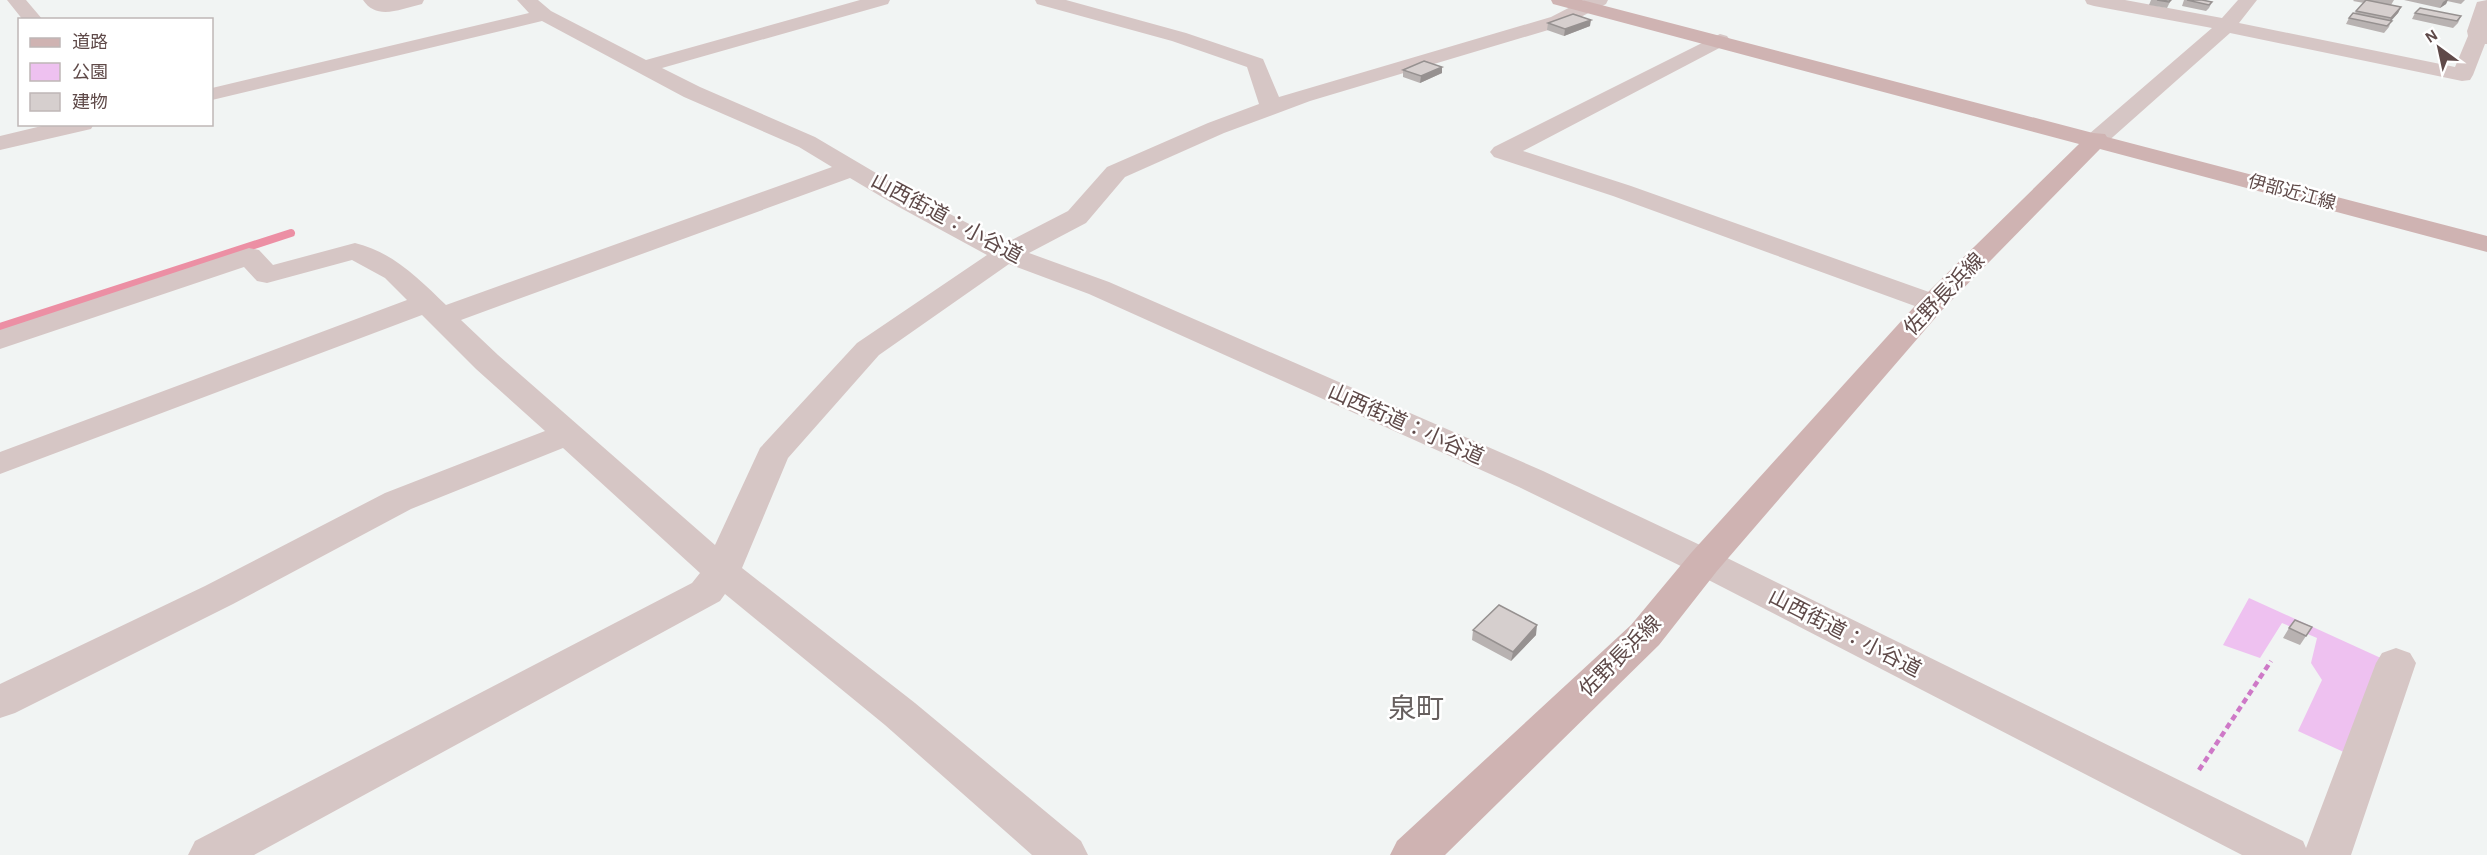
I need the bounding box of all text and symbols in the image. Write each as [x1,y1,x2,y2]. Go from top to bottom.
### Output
legend [18,18,213,126]
north arrow [2409,18,2469,78]
text: N [2422,27,2440,46]
text: 道路 [72,32,108,52]
text: 公園 [72,63,108,82]
text: 建物 [72,92,108,112]
street label: 山西街道：小谷道 [868,169,1026,267]
street label: 伊部近江線 [2246,171,2338,213]
street label: 佐野長浜線 [1900,249,1988,339]
street label: 山西街道：小谷道 [1325,380,1487,468]
street label: 山西街道：小谷道 [1765,585,1925,681]
street label: 佐野長浜線 [1575,611,1665,701]
district label: 泉町 [1388,694,1444,724]

